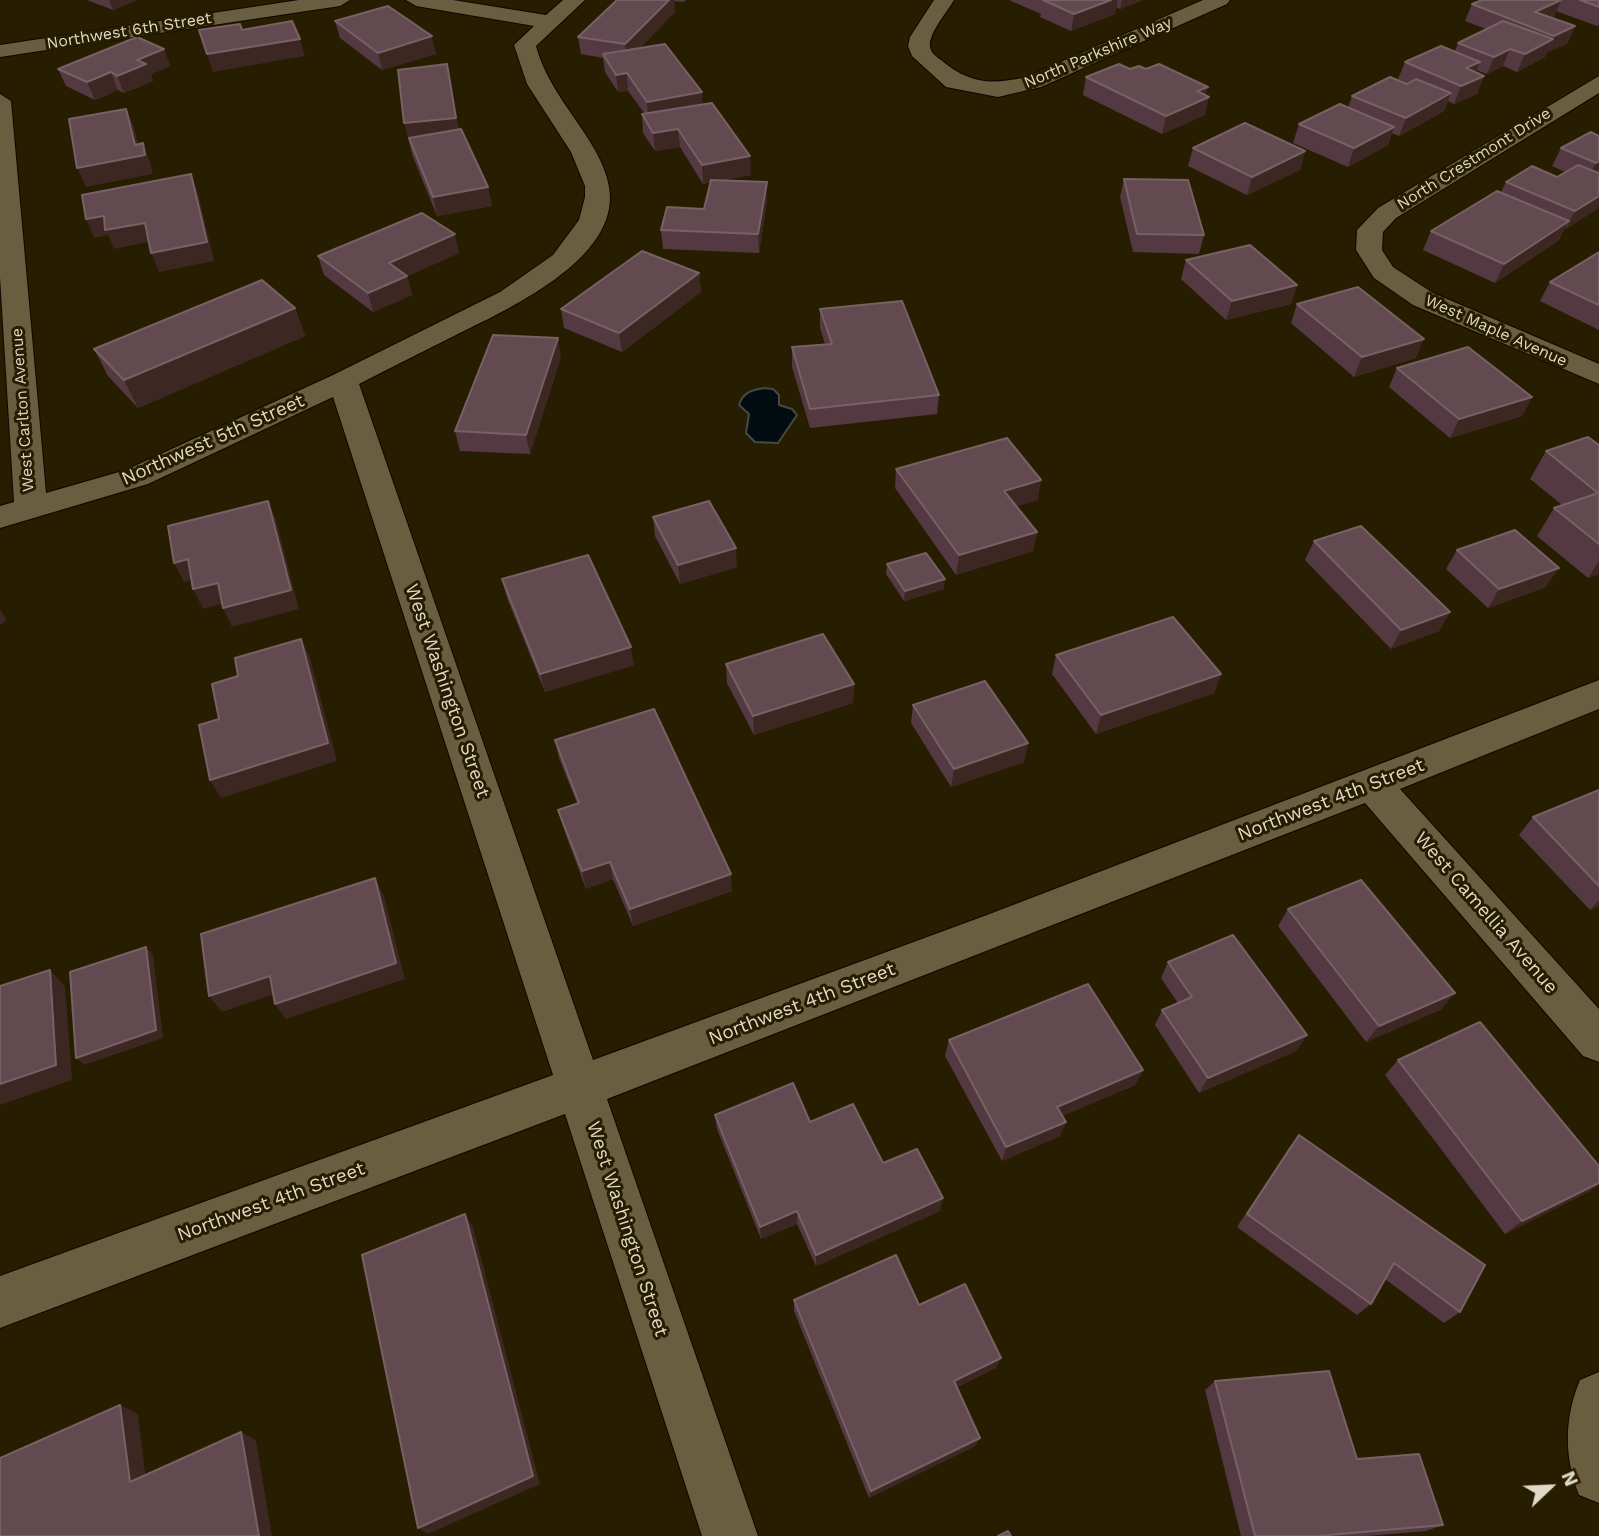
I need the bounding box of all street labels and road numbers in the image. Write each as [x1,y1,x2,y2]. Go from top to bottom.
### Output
street label: Northwest 6th Street [45,8,213,54]
street label: North Parkshire Way [1021,13,1175,93]
street label: North Crestmont Drive [1394,104,1554,214]
street label: West Maple Avenue [1422,291,1570,371]
street label: West Carlton Avenue [8,328,38,492]
street label: Northwest 5th Street [118,389,308,491]
street label: West Washington Street [400,581,494,801]
street label: Northwest 4th Street [1235,754,1427,846]
street label: West Camellia Avenue [1409,827,1563,999]
street label: Northwest 4th Street [706,958,898,1050]
street label: West Washington Street [581,1119,673,1339]
street label: Northwest 4th Street [174,1157,368,1247]

